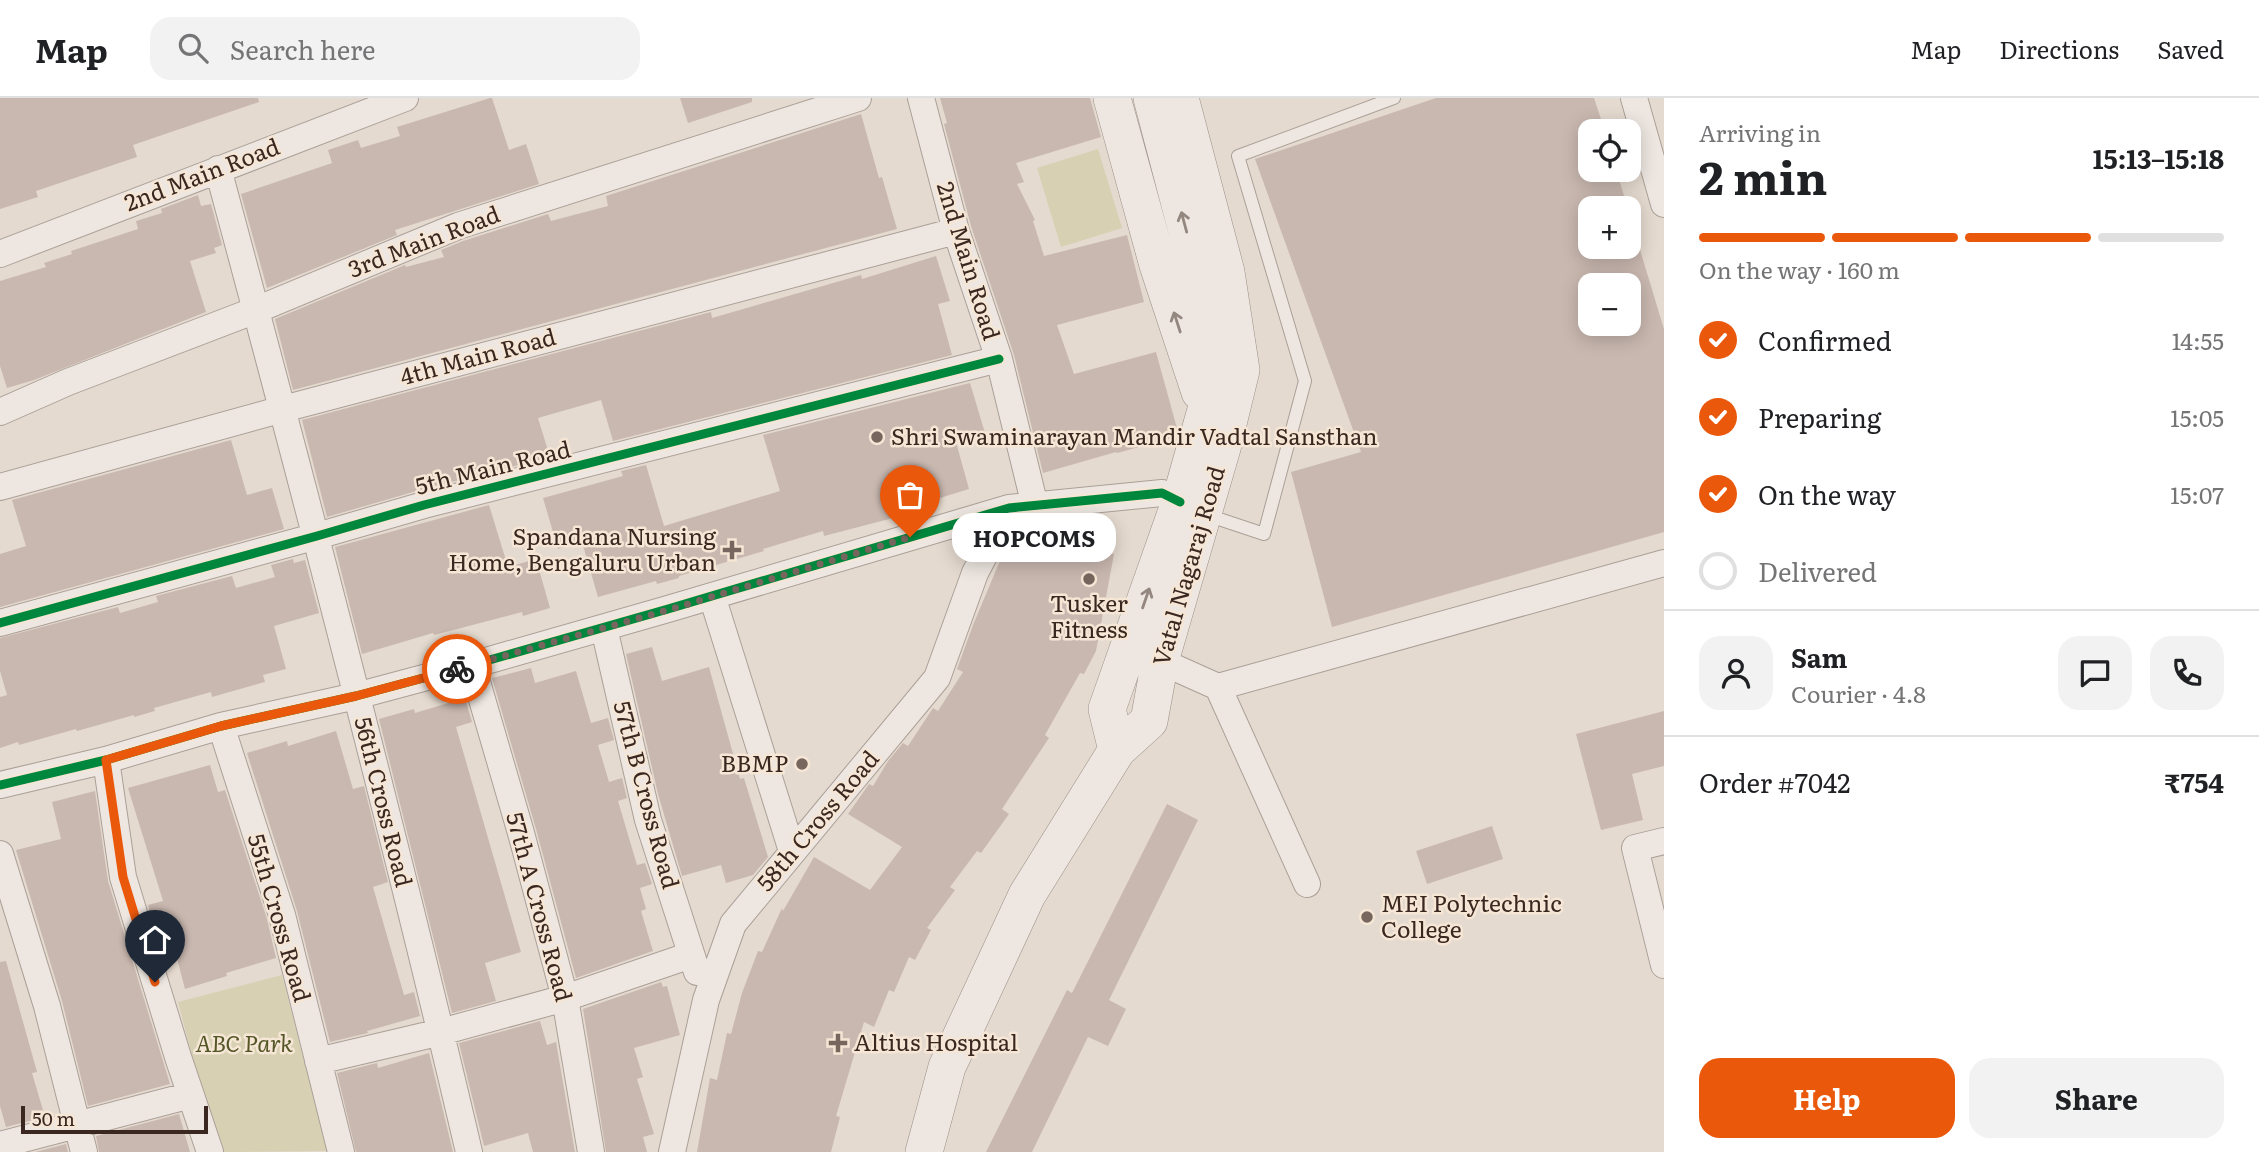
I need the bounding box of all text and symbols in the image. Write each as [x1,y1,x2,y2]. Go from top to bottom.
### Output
search box [150,17,640,80]
text: Map [35,24,108,73]
icon: search [174,29,212,67]
text: Search here [230,29,376,68]
text: Map [1910,31,1961,66]
text: Directions [1999,31,2119,66]
text: Saved [2157,31,2224,66]
text: Arriving in [1699,115,1821,149]
map controls [1578,119,1641,336]
button: locate [1578,119,1641,182]
street label: 2nd Main Road [119,128,284,218]
text: 15:13–15:18 [2093,138,2224,177]
text: 2 min [1699,141,1828,209]
street label: 2nd Main Road [930,177,1010,344]
street label: 3rd Main Road [342,196,504,285]
button: + [1578,196,1641,259]
one-way arrow [1177,211,1190,234]
text: On the way · 160 m [1699,252,1900,286]
button: − [1578,273,1641,336]
one-way arrow [1170,311,1182,333]
street label: 4th Main Road [396,318,559,392]
text: Confirmed [1758,320,1892,359]
icon: check [1699,321,1737,359]
text: 14:55 [2172,323,2224,357]
text: Preparing [1758,397,1881,436]
icon: check [1699,398,1737,436]
text: 15:05 [2170,400,2224,434]
place label: Shri Swaminarayan Mandir Vadtal Sansthan [891,418,1378,452]
marker: Shri Swaminarayan Mandir Vadtal Sansthan [869,429,885,445]
street label: 5th Main Road [411,430,574,502]
street label: Vatal Nagaraj Road [1142,461,1232,669]
pin [880,465,940,537]
text: On the way [1758,474,1896,513]
icon: check [1699,475,1737,513]
icon: bag [891,476,929,514]
text: 15:07 [2170,477,2224,511]
callout: HOPCOMS [952,512,1116,562]
place label: Spandana Nursing Home, Bengaluru Urban [449,518,716,578]
text: HOPCOMS [973,520,1095,554]
marker: Spandana Nursing Home, Bengaluru Urban [722,540,742,560]
text: Delivered [1758,551,1877,590]
marker: Tusker Fitness [1081,571,1097,587]
place label: Tusker Fitness [1050,585,1128,645]
one-way arrow [1141,588,1153,610]
courier [422,634,492,704]
button: person [1699,636,1773,710]
button: chat [2058,636,2132,710]
button: phone [2150,636,2224,710]
text: Sam [1791,637,1847,676]
icon: bike [438,650,476,688]
text: Courier · 4.8 [1791,676,1926,710]
street label: 57th B Cross Road [607,697,689,892]
street label: 56th Cross Road [347,713,423,890]
street label: 58th Cross Road [747,742,886,897]
place label: BBMP [721,745,788,779]
marker: BBMP [794,756,810,772]
text: Order #7042 [1699,762,1850,801]
text: ₹754 [2165,762,2224,801]
street label: 57th A Cross Road [499,808,583,1005]
street label: 55th Cross Road [241,829,321,1006]
place label: MEI Polytechnic College [1381,885,1562,945]
marker: MEI Polytechnic College [1359,909,1375,925]
pin [125,910,185,982]
icon: home [136,921,174,959]
place label: Altius Hospital [854,1024,1018,1058]
park label: ABC Park [195,1025,293,1059]
marker: Altius Hospital [828,1033,848,1053]
button: Help [1699,1058,1955,1138]
button: Share [1969,1058,2224,1138]
scale bar [21,1103,208,1135]
text: 50 m [32,1104,75,1132]

